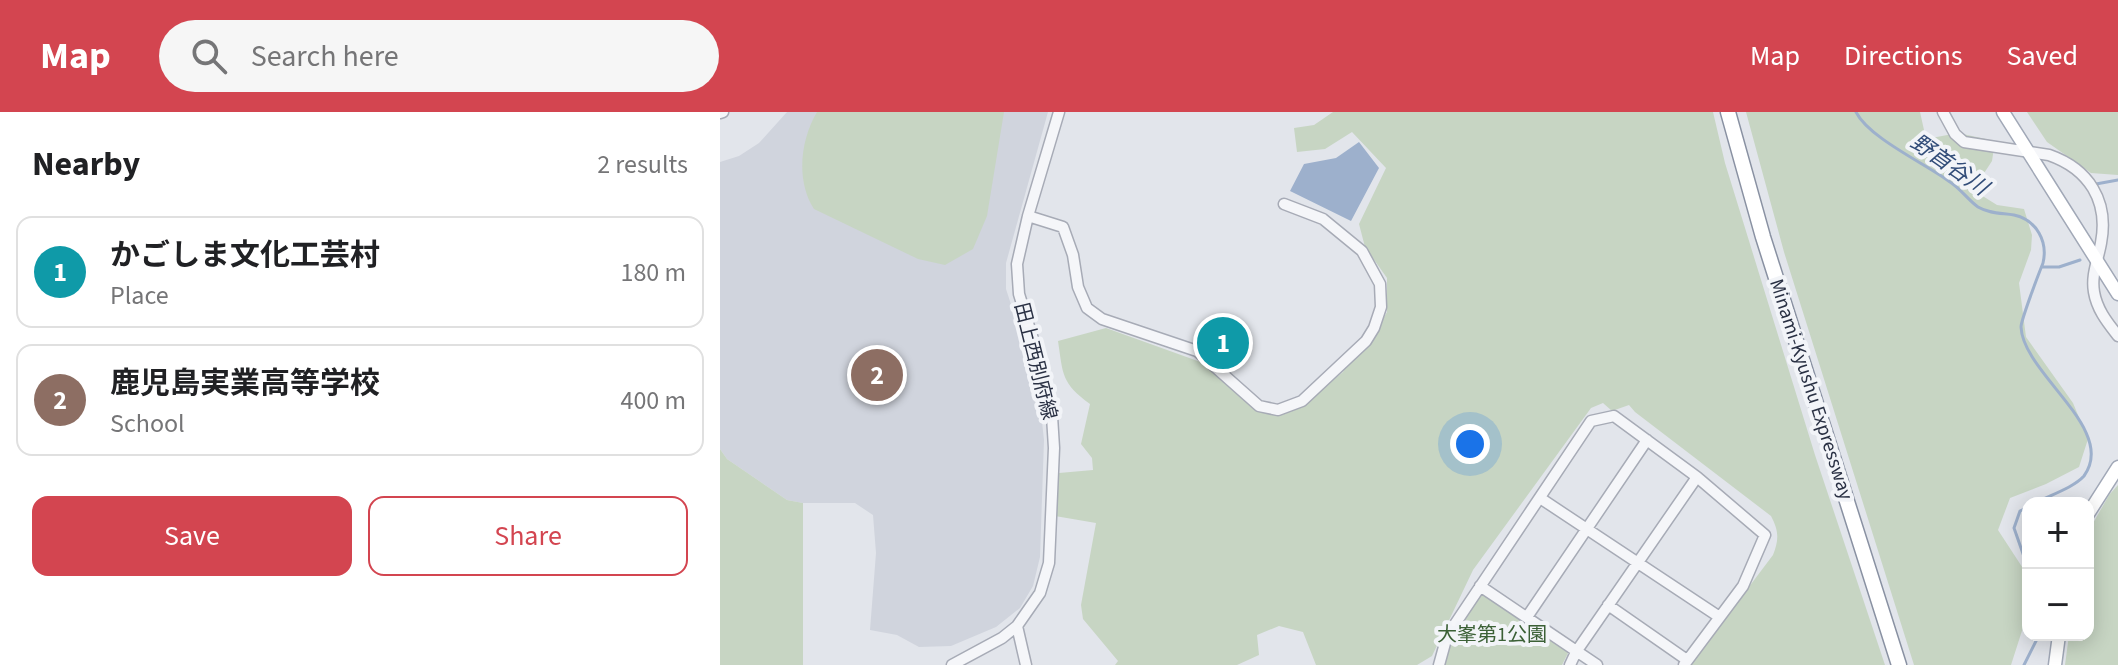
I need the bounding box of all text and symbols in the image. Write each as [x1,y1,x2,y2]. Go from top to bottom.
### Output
search box [159,20,719,92]
text: Map [40,29,111,83]
icon: search [187,34,231,78]
text: Search here [251,35,399,78]
text: Map [1750,36,1800,76]
text: Directions [1844,36,1963,76]
text: Saved [2007,36,2078,76]
water label: 野首谷川 [1904,126,1996,204]
text: Nearby [32,140,140,189]
text: 2 results [597,146,688,183]
text: かごしま文化工芸村 [110,234,380,277]
text: 1 [53,254,67,291]
text: 180 m [620,254,686,291]
street label: Minami-Kyushu Expressway [1762,275,1860,504]
text: Place [110,277,169,314]
street label: 田上西別府線 [1007,300,1063,423]
pin: 1 [1197,313,1249,373]
pin: 2 [851,345,903,405]
text: 鹿児島実業高等学校 [110,362,380,405]
text: 2 [53,382,67,419]
text: 400 m [620,382,686,419]
text: School [110,405,185,442]
your location [1450,424,1490,464]
button: Save [32,496,352,576]
button: Share [368,496,688,576]
map controls [2022,497,2094,641]
button: + [2022,497,2094,569]
button: − [2022,569,2094,641]
park label: 大峯第1公園 [1437,621,1547,649]

